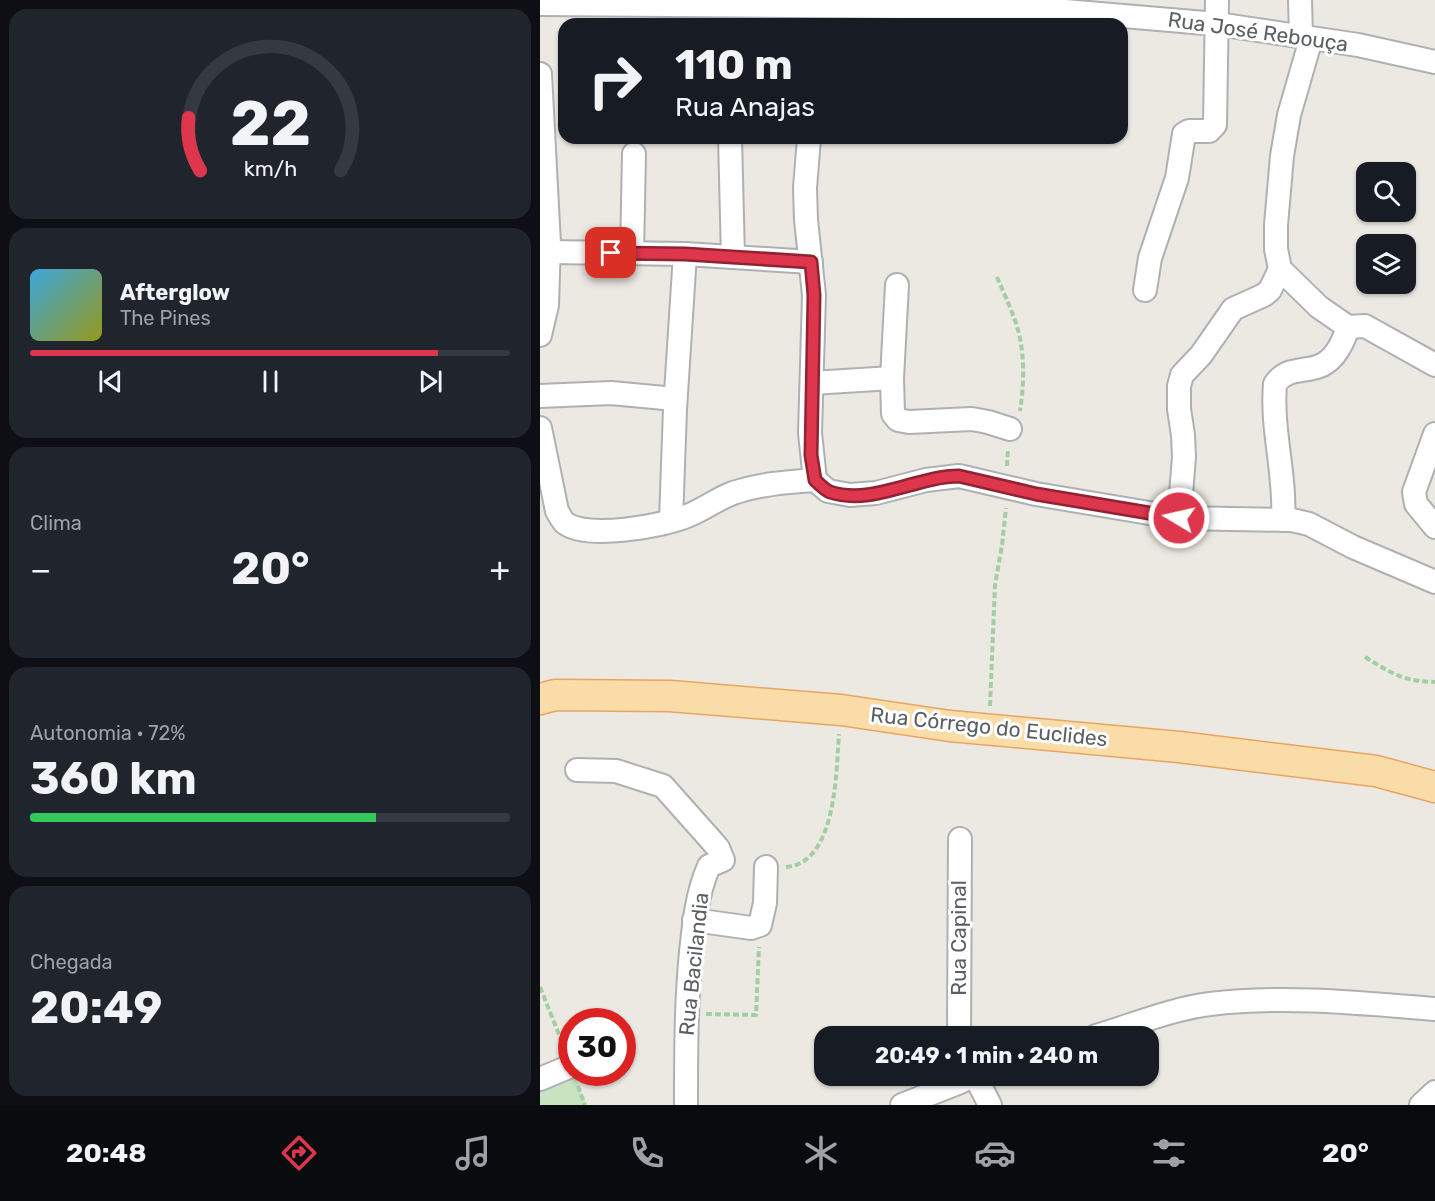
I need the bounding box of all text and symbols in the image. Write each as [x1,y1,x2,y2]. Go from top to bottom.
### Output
street label: Rua José Rebouça [1166,6,1350,57]
text: 110 m [675,40,793,90]
icon: right [576,42,654,120]
text: 22 [229,87,311,161]
text: Rua Anajas [675,91,815,123]
text: km/h [243,156,297,181]
map controls [1356,162,1416,294]
button: search [1356,162,1416,222]
pin [585,227,636,278]
button: layers [1356,234,1416,294]
icon: arrive [594,236,627,269]
text: Afterglow [120,279,230,306]
text: The Pines [120,306,211,330]
icon: previous [94,365,127,398]
icon: pause [254,365,287,398]
icon: next [414,365,447,398]
position arrow [1147,486,1211,550]
text: Clima [30,511,82,535]
text: 20° [231,542,310,595]
text: − [30,550,51,589]
text: + [489,550,510,589]
street label: Rua Córrego do Euclides [869,702,1109,751]
text: Autonomia · 72% [30,721,186,745]
text: 360 km [30,752,197,805]
street label: Rua Capinal [946,880,971,996]
street label: Rua Bacilandia [674,891,713,1037]
text: Chegada [30,950,113,974]
text: 20:49 [30,981,162,1034]
speed limit sign: 30 [558,1008,636,1086]
text: 20:49 · 1 min · 240 m [875,1042,1098,1069]
icon: directions [278,1132,320,1174]
icon: music [452,1132,494,1174]
icon: phone [626,1132,668,1174]
icon: climate [800,1132,842,1174]
icon: car [974,1132,1016,1174]
icon: filters [1148,1132,1190,1174]
text: 20:48 [66,1137,146,1169]
text: 20° [1322,1137,1369,1169]

